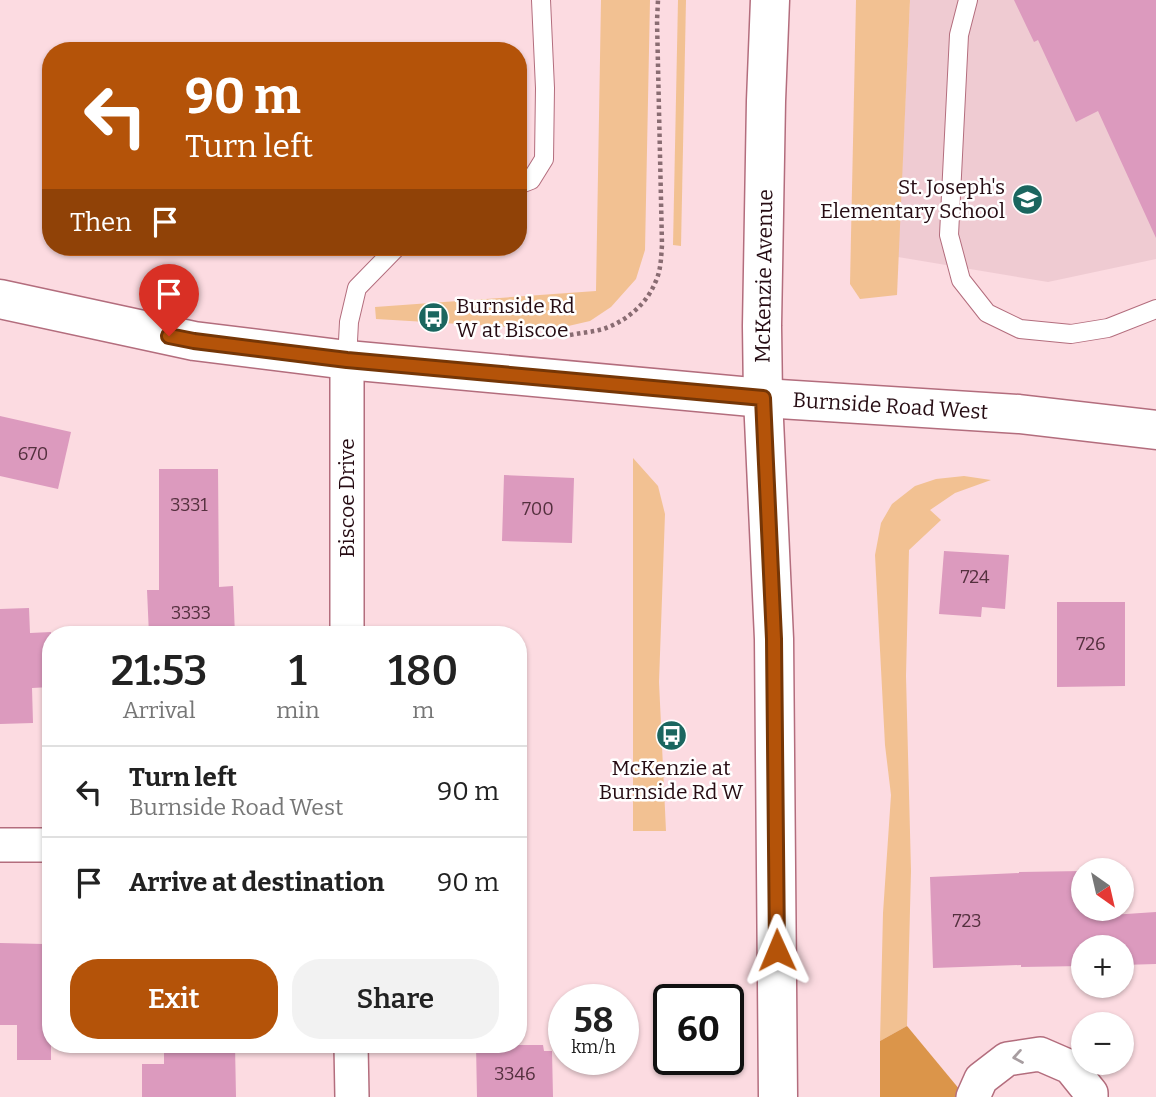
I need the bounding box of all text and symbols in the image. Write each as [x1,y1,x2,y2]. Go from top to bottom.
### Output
text: 90 m [185,67,301,126]
icon: left [70,70,161,161]
text: Turn left [185,127,313,165]
place label: St. Joseph's Elementary School [820,174,1005,224]
school or university icon: St. Joseph's Elementary School [1011,182,1045,216]
street label: McKenzie Avenue [749,189,779,363]
icon: arrive [146,203,184,241]
text: Then [70,207,132,238]
pin [139,264,199,336]
icon: arrive [150,275,188,313]
place label: Burnside Rd W at Biscoe [456,293,575,343]
bus stop icon: Burnside Rd W at Biscoe [416,301,450,335]
street label: Burnside Road West [792,387,989,425]
street label: Biscoe Drive [334,438,360,558]
house number: 670 [18,443,48,465]
house number: 3331 [170,494,208,516]
house number: 700 [522,498,554,520]
house number: 724 [960,566,990,588]
house number: 3333 [171,602,211,624]
house number: 726 [1076,633,1106,655]
text: 21:53 [111,646,207,696]
text: 1 [289,646,307,696]
text: 180 [388,646,458,696]
text: Arrival [123,696,196,724]
text: min [276,696,320,724]
text: m [412,696,434,724]
bus stop icon: McKenzie at Burnside Rd W [654,719,688,753]
place label: McKenzie at Burnside Rd W [599,755,744,805]
text: Turn left [129,762,237,793]
icon: left [70,773,108,811]
text: 90 m [437,776,499,807]
text: Burnside Road West [129,793,343,821]
north arrow [1071,858,1134,920]
map controls [1071,858,1134,1075]
icon: arrive [70,864,108,902]
text: Arrive at destination [129,867,384,898]
text: 90 m [437,867,499,898]
house number: 723 [953,910,981,932]
position arrow [740,913,814,987]
button: + [1071,935,1134,998]
button: Exit [70,959,278,1039]
button: Share [292,959,499,1039]
speed limit sign: 60 [653,984,744,1075]
text: 58 [573,999,614,1041]
button: − [1071,1012,1134,1075]
text: km/h [571,1036,616,1058]
one-way arrow [1012,1049,1024,1064]
house number: 3346 [494,1063,536,1085]

